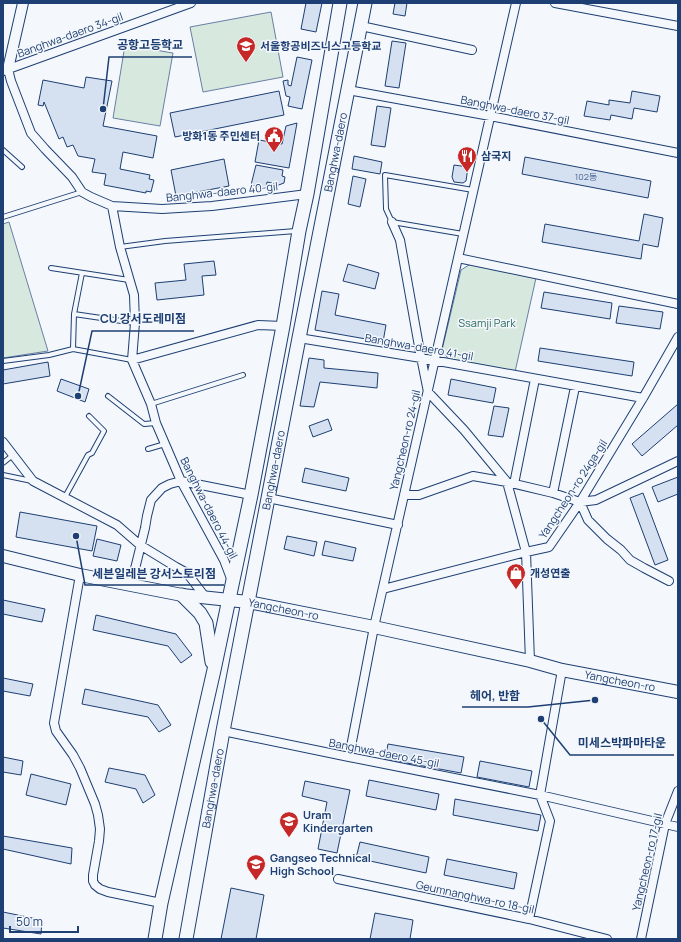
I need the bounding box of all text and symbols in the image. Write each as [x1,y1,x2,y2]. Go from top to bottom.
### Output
street label: Banghwa-daero 34-gil [15,8,125,61]
callout: 공항고등학교 [109,33,192,57]
school or university icon: 서울항공비즈니스고등학교 [235,35,257,63]
text: 공항고등학교 [117,36,183,53]
place label: 서울항공비즈니스고등학교 [260,38,381,53]
street label: Banghwa-daero 37-gil [459,92,571,127]
street label: Banghwa-daero [320,110,350,193]
public building icon: 방화1동 주민센터 [263,125,285,153]
place label: 방화1동 주민센터 [182,128,260,143]
restaurant icon: 삼국지 [456,145,478,173]
place label: 삼국지 [481,148,511,163]
house number: 102동 [575,170,597,183]
street label: Banghwa-daero 40-gil [165,178,279,205]
callout: CU 강서도레미점 [92,307,194,331]
text: CU 강서도레미점 [100,310,186,327]
park label: Ssamji Park [458,315,516,330]
street label: Banghwa-daero 41-gil [364,330,475,363]
street label: Yangcheon-ro 24-gil [386,388,423,492]
street label: Banghwa-daero [258,428,288,511]
street label: Yangcheon-ro 24ga-gil [535,436,610,541]
street label: Banghwa-daero 44-gil [177,454,242,561]
callout: 세븐일레븐 강서스토리점 [85,561,224,585]
shop icon: 개성연출 [505,562,527,590]
text: 세븐일레븐 강서스토리점 [92,565,216,582]
place label: 개성연출 [530,565,570,580]
street label: Yangcheon-ro [247,594,321,623]
street label: Yangcheon-ro [584,666,657,695]
callout: 헤어, 반함 [462,683,528,707]
text: 헤어, 반함 [470,687,520,704]
callout: 미세스박파마타운 [570,731,674,755]
street label: Banghwa-daero 45-gil [328,734,441,771]
text: 미세스박파마타운 [578,734,666,751]
street label: Banghwa-daero [198,747,227,829]
place label: Uram Kindergarten [303,807,373,835]
school or university icon: Uram Kindergarten [278,810,300,838]
street label: Yangcheon-ro 17-gil [628,812,665,912]
place label: Gangseo Technical High School [270,850,371,878]
school or university icon: Gangseo Technical High School [245,853,267,881]
street label: Geumnanghwa-ro 18-gil [415,877,536,916]
scale bar [10,908,78,934]
text: 50 m [16,913,43,930]

